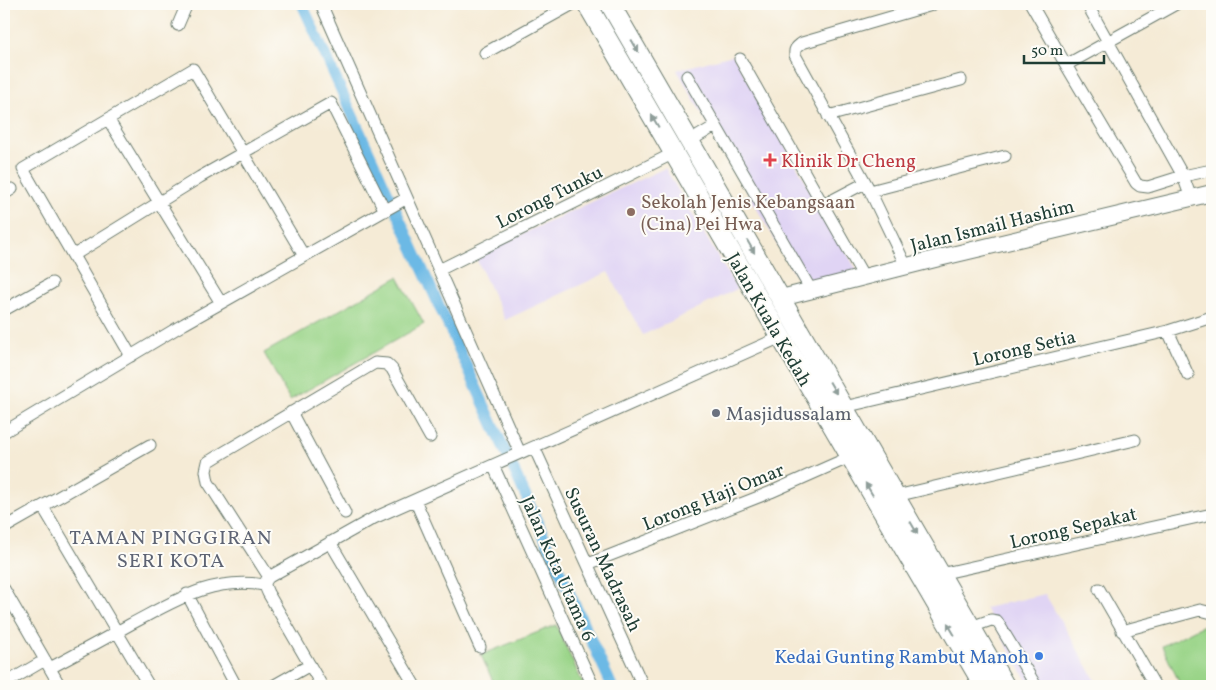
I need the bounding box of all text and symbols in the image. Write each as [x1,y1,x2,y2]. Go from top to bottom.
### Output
scale bar [1024,32,1104,64]
one-way arrow [630,39,639,53]
text: 50 m [1031,41,1063,62]
one-way arrow [651,115,660,128]
place label: Klinik Dr Cheng [781,149,916,175]
marker: Klinik Dr Cheng [763,153,777,167]
street label: Lorong Tunku [492,160,608,236]
place label: Sekolah Jenis Kebangsaan (Cina) Pei Hwa [641,190,855,238]
street label: Jalan Ismail Hashim [908,194,1077,260]
marker: Sekolah Jenis Kebangsaan (Cina) Pei Hwa [625,206,637,218]
one-way arrow [747,241,756,254]
street label: Jalan Kuala Kedah [719,248,817,392]
street label: Lorong Setia [970,324,1079,373]
one-way arrow [828,381,837,394]
place label: Masjidussalam [726,402,852,428]
marker: Masjidussalam [710,407,722,419]
street label: Lorong Haji Omar [639,458,788,538]
one-way arrow [864,482,873,495]
street label: Susuran Madrasah [557,483,647,636]
street label: Jalan Kota Utama 6 [513,492,601,646]
street label: Lorong Sepakat [1007,502,1140,556]
one-way arrow [910,521,918,536]
district label: TAMAN PINGGIRAN SERI KOTA [69,525,273,576]
one-way arrow [946,622,955,636]
place label: Kedai Gunting Rambut Manoh [774,645,1029,671]
marker: Kedai Gunting Rambut Manoh [1033,650,1045,662]

